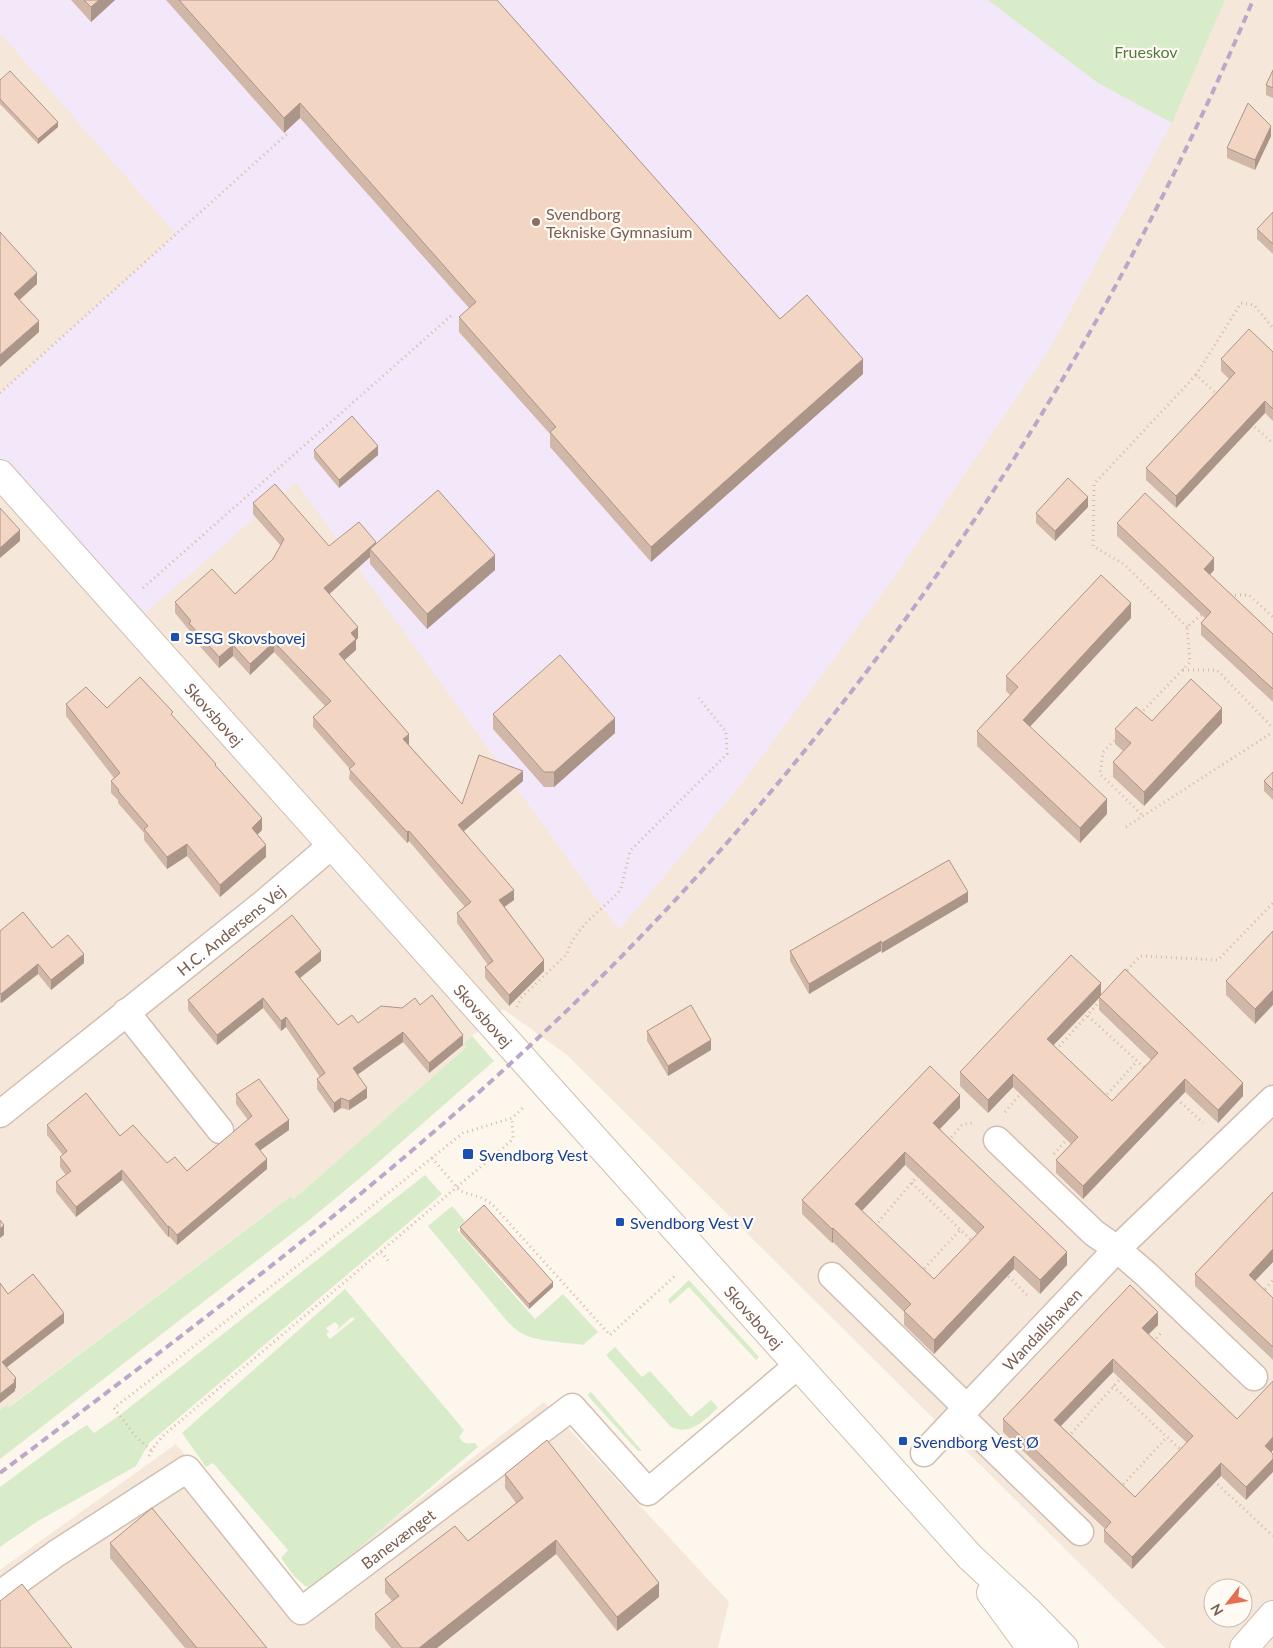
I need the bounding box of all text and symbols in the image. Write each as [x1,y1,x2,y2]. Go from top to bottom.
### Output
park label: Frueskov [1114,42,1178,61]
place label: Svendborg Tekniske Gymnasium [546,204,693,241]
marker: Svendborg Tekniske Gymnasium [530,216,542,228]
place label: SESG Skovsbovej [185,628,306,647]
marker: SESG Skovsbovej [169,631,181,643]
street label: Skovsbovej [181,679,248,750]
street label: H.C. Andersens Vej [172,880,288,979]
street label: Skovsbovej [451,980,517,1051]
place label: Svendborg Vest [479,1145,588,1164]
marker: Svendborg Vest [461,1147,475,1161]
place label: Svendborg Vest V [630,1213,753,1232]
marker: Svendborg Vest V [614,1216,626,1228]
street label: Skovsbovej [721,1281,787,1352]
street label: Wandallshaven [998,1284,1085,1374]
place label: Svendborg Vest Ø [913,1432,1039,1451]
marker: Svendborg Vest Ø [897,1435,909,1447]
street label: Banevænget [357,1504,439,1572]
north arrow [1203,1578,1253,1628]
text: N [1206,1601,1226,1619]

